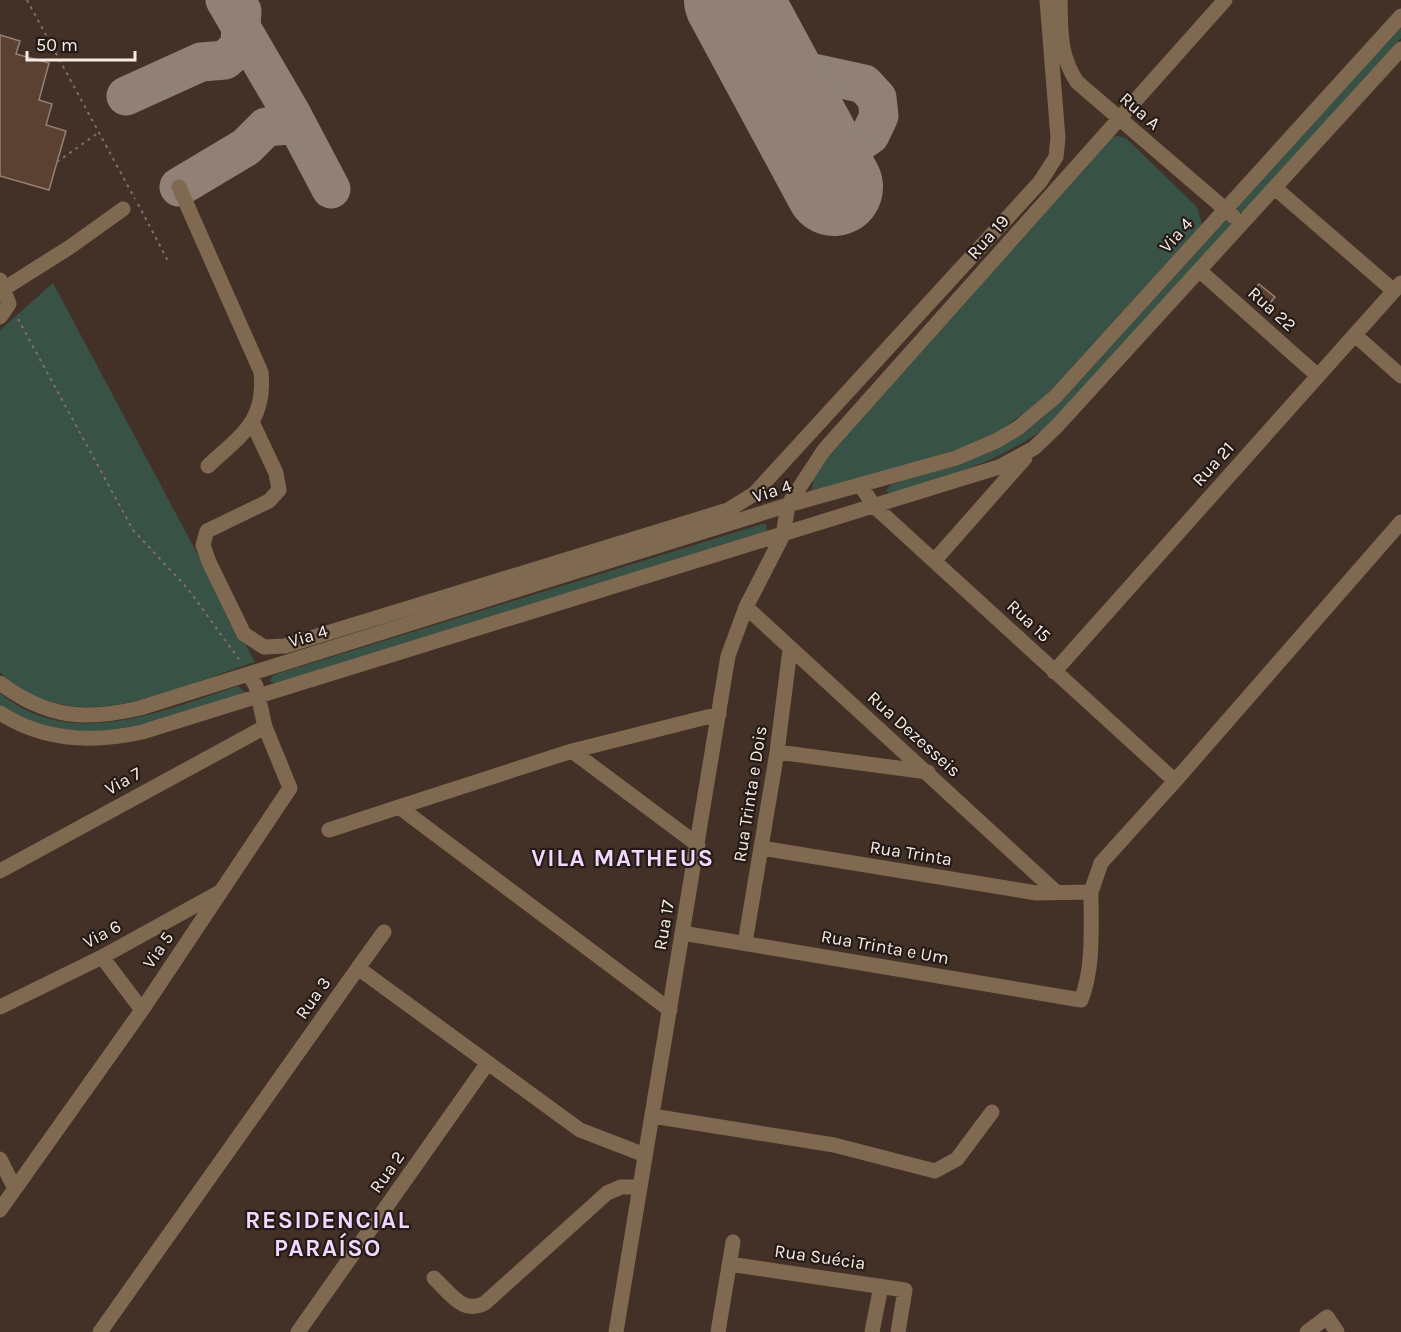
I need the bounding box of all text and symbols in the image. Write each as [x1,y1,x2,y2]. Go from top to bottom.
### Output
scale bar [27,24,135,62]
text: 50 m [36,34,78,56]
street label: Rua A [1115,87,1165,135]
street label: Rua 19 [962,210,1014,264]
street label: Via 4 [1155,213,1197,257]
street label: Rua 22 [1243,282,1301,336]
street label: Rua 21 [1187,437,1239,491]
street label: Via 4 [750,474,794,508]
street label: Rua 15 [1002,595,1056,647]
street label: Via 4 [286,620,330,652]
street label: Rua Dezesseis [863,686,965,782]
street label: Rua Trinta e Dois [728,724,772,864]
street label: Via 7 [101,762,145,800]
street label: Rua Trinta [868,836,954,870]
district label: VILA MATHEUS [531,844,715,872]
street label: Rua 17 [649,898,679,952]
street label: Via 6 [79,915,125,953]
street label: Rua Trinta e Um [819,925,951,969]
street label: Via 5 [138,927,178,973]
street label: Rua 3 [291,973,335,1023]
street label: Rua 2 [365,1147,409,1197]
district label: RESIDENCIAL PARAÍSO [245,1206,411,1262]
street label: Rua Suécia [773,1240,867,1274]

